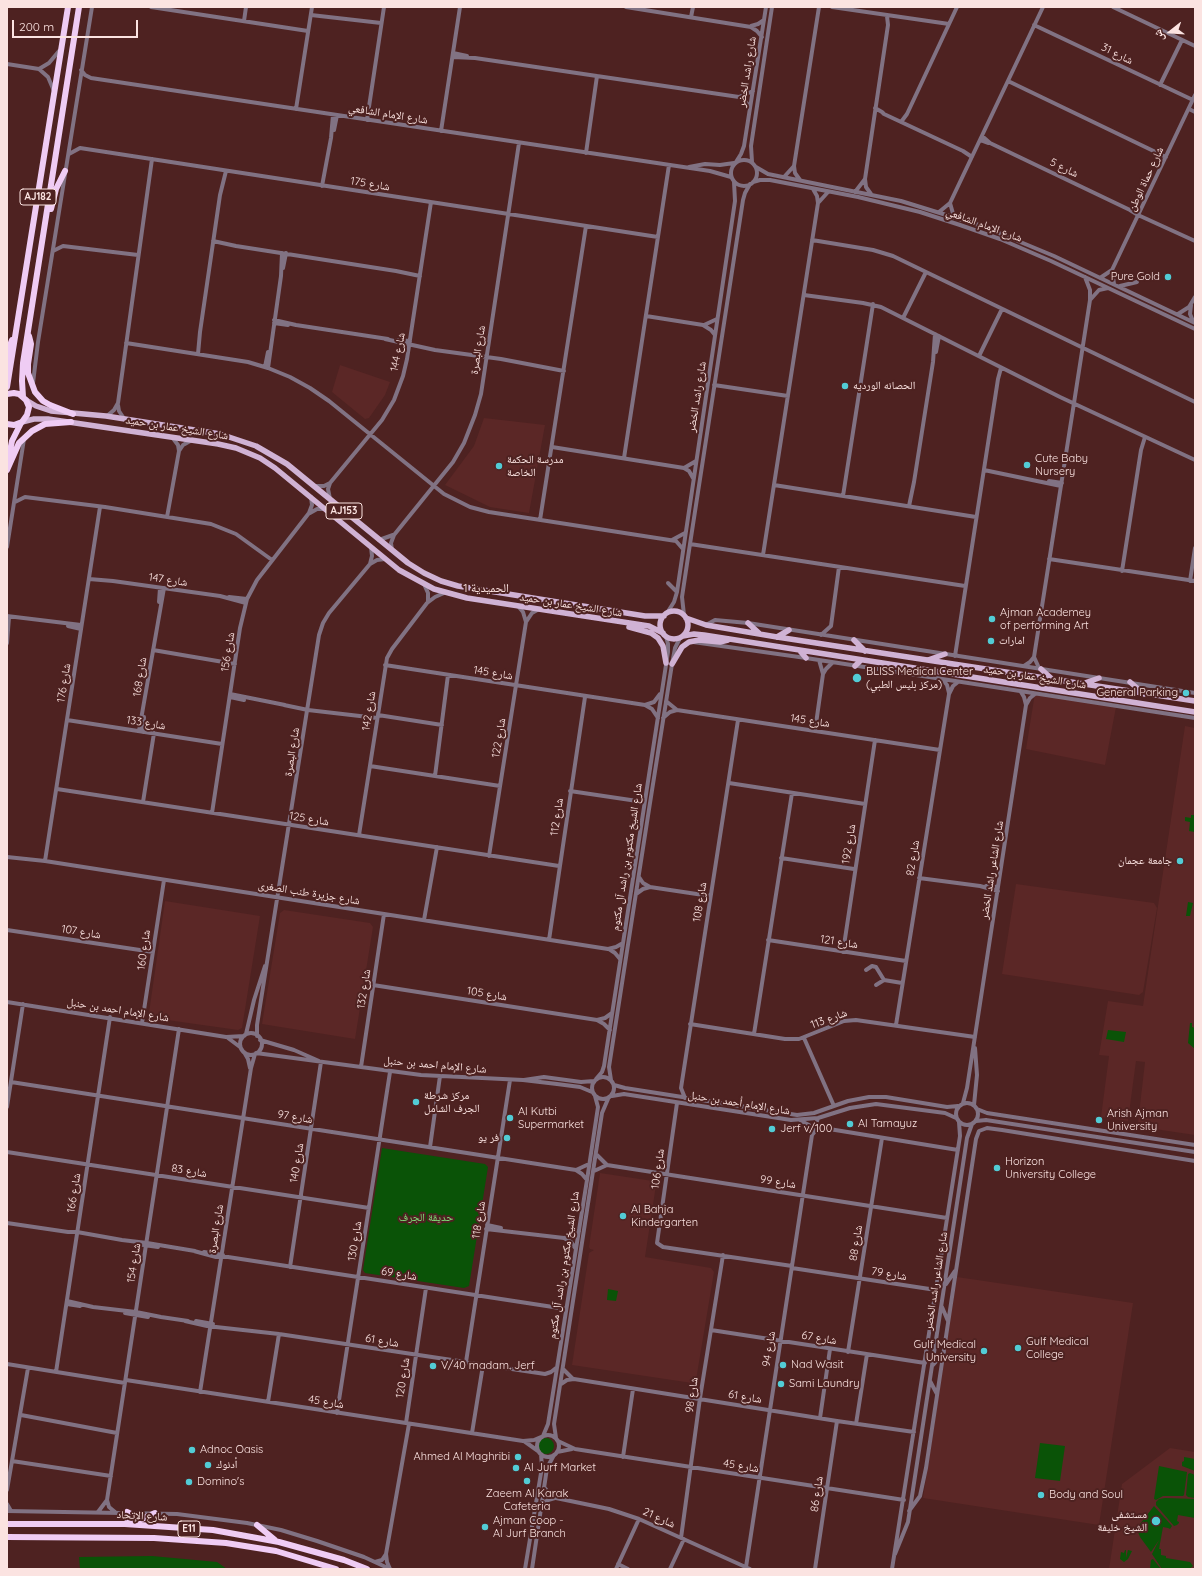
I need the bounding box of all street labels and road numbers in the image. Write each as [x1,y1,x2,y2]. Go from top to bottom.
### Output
street label: شارع راشد الخضر [735,36,759,108]
street label: شارع 31 [1099,41,1135,67]
street label: شارع الإمام الشافعي [347,101,429,127]
street label: شارع حماة الوطن [1125,145,1167,213]
street label: شارع 5 [1048,156,1080,180]
street label: شارع 175 [349,174,391,194]
road number: AJ182 [20,189,56,205]
street label: شارع الإمام الشافعي [944,205,1024,245]
street label: شارع البصرة [468,324,488,376]
street label: شارع 144 [388,331,408,373]
street label: شارع راشد الخضر [685,361,709,433]
street label: شارع الشيخ عمار بن حميد [125,413,229,443]
road number: AJ153 [326,503,362,519]
street label: شارع 147 [148,571,188,589]
street label: شارع الشيخ عمار بن حميد [519,590,623,620]
street label: شارع 156 [218,631,238,673]
street label: شارع 168 [130,656,150,698]
street label: شارع الشيخ عمار بن حميد [983,662,1087,692]
street label: شارع 176 [54,663,74,703]
street label: شارع 145 [472,663,514,683]
street label: شارع 142 [359,690,379,732]
street label: شارع 145 [789,712,831,730]
street label: شارع 133 [125,713,167,733]
street label: شارع 122 [489,717,509,759]
street label: شارع البصرة [282,726,302,778]
street label: شارع الشيخ مكتوم بن راشد آل مكتوم [609,782,645,932]
street label: شارع 112 [548,797,566,837]
street label: شارع 125 [288,809,330,829]
street label: شارع الشاعر راشد الخضر [978,820,1006,920]
street label: شارع 192 [839,823,859,865]
street label: شارع 82 [904,839,922,877]
street label: شارع جزيرة طنب الصغرى [257,878,361,908]
street label: شارع 108 [690,881,710,923]
street label: شارع 107 [60,922,102,942]
street label: شارع 160 [135,929,153,971]
street label: شارع 121 [819,932,859,952]
street label: شارع 132 [354,968,374,1010]
street label: شارع 105 [466,984,508,1004]
street label: شارع الإمام احمد بن حنبل [66,995,170,1025]
street label: شارع 113 [809,1006,849,1032]
street label: شارع الإمام احمد بن حنبل [383,1054,487,1076]
street label: شارع الإمام أحمد بن حنبل [687,1088,791,1118]
street label: شارع 97 [277,1108,313,1126]
street label: شارع 140 [287,1142,307,1184]
street label: شارع 106 [649,1148,667,1190]
street label: شارع 83 [170,1162,208,1180]
street label: شارع 166 [64,1172,84,1214]
street label: شارع 99 [759,1173,797,1191]
street label: شارع الشيخ مكتوم بن راشد آل مكتوم [546,1190,582,1340]
street label: شارع 118 [470,1200,488,1240]
street label: شارع البصرة [206,1203,226,1255]
street label: شارع 130 [345,1220,365,1262]
street label: شارع 88 [847,1224,865,1262]
street label: شارع الشاعر راشد الخضر [922,1231,950,1331]
street label: شارع 154 [124,1242,144,1284]
street label: شارع 69 [380,1265,418,1283]
street label: شارع 79 [870,1265,908,1283]
street label: شارع 67 [800,1329,838,1347]
street label: شارع 94 [760,1330,778,1368]
street label: شارع 61 [364,1332,400,1350]
street label: شارع 120 [393,1357,413,1399]
street label: شارع 98 [683,1376,701,1414]
street label: شارع 61 [727,1388,763,1406]
street label: شارع 45 [307,1393,345,1411]
street label: شارع 45 [722,1457,760,1475]
street label: شارع 86 [808,1475,826,1513]
street label: شارع 21 [641,1505,677,1531]
street label: شارع الإتحاد [116,1508,168,1524]
road number: E11 [178,1521,200,1537]

